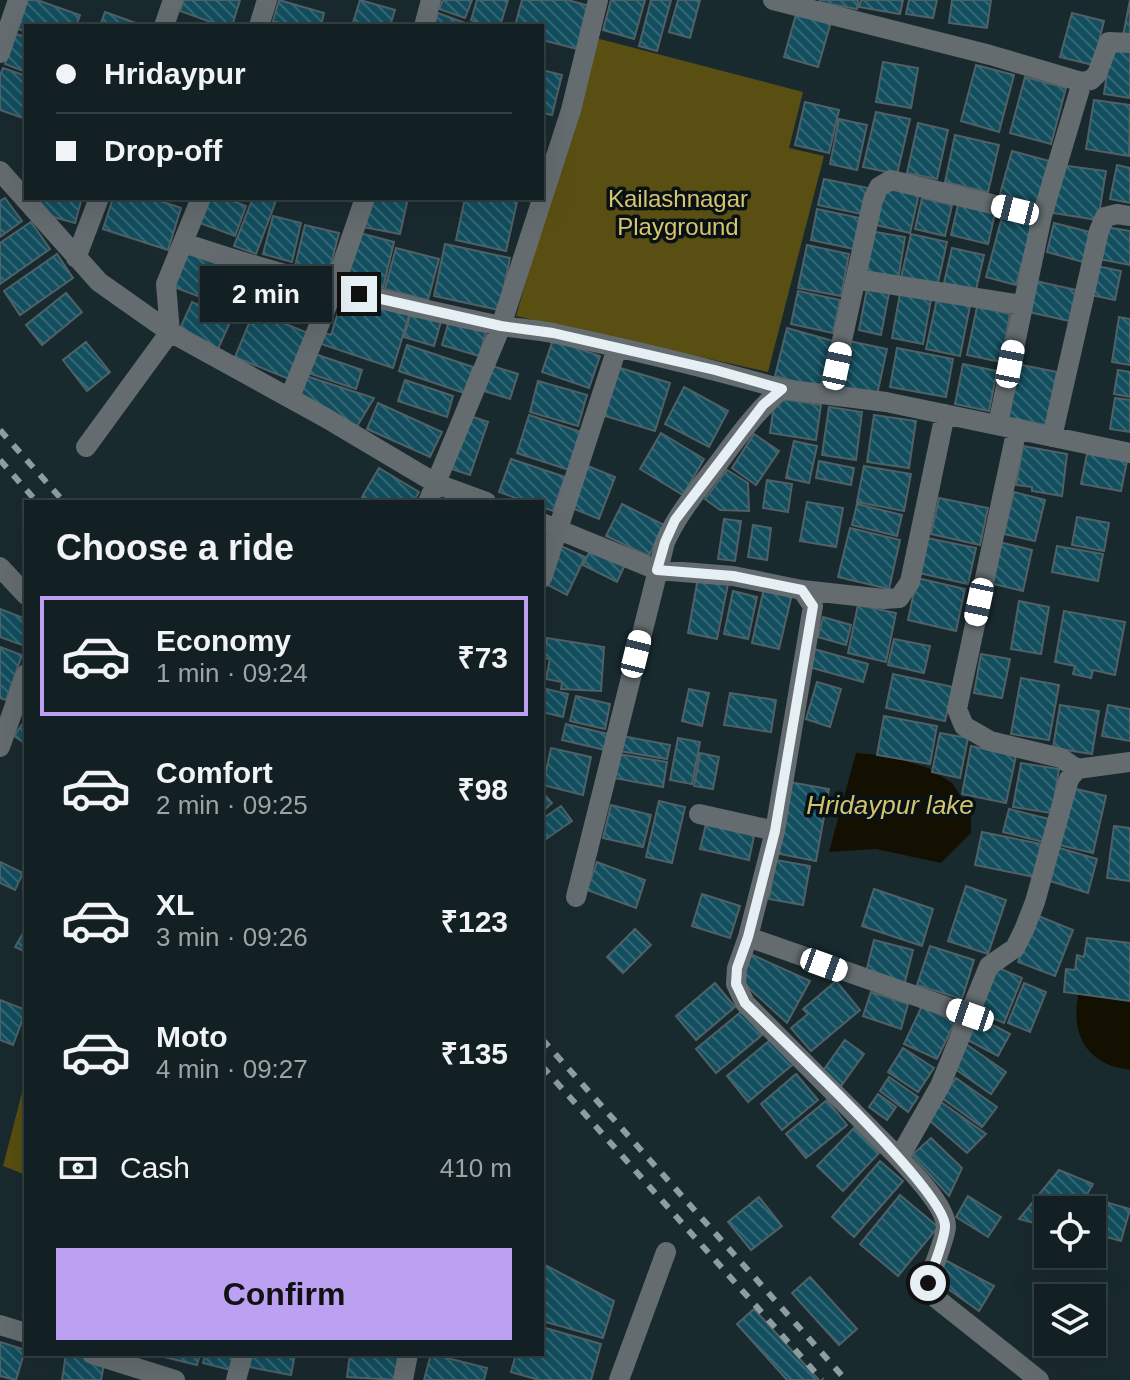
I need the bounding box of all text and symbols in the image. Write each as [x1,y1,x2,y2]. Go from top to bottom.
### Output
text: Hridaypur [104,57,246,90]
text: Drop-off [104,134,222,167]
park label: Kailashnagar Playground [608,185,748,240]
car [989,193,1041,227]
callout: 2 min [199,266,331,322]
route end [341,276,377,312]
text: 2 min [232,279,300,309]
car [994,338,1026,390]
car [820,340,854,392]
text: Choose a ride [56,527,294,568]
car [962,576,996,628]
icon: car [60,620,132,692]
text: Economy [156,624,291,657]
car [619,628,653,680]
text: ₹73 [457,641,508,674]
text: 1 min · 09:24 [156,658,308,688]
icon: car [60,752,132,824]
text: Comfort [156,756,273,789]
text: ₹98 [457,773,508,806]
text: 2 min · 09:25 [156,790,308,820]
water label: Hridaypur lake [806,790,974,820]
icon: car [60,884,132,956]
text: XL [156,888,194,921]
text: ₹123 [441,905,508,938]
text: 3 min · 09:26 [156,922,308,952]
car [797,946,851,984]
car [943,996,997,1034]
icon: car [60,1016,132,1088]
text: Moto [156,1020,228,1053]
text: ₹135 [441,1037,508,1070]
text: 4 min · 09:27 [156,1054,308,1084]
icon: cash [56,1146,100,1190]
text: Cash [120,1151,190,1184]
text: 410 m [440,1153,512,1183]
map controls [1034,1196,1106,1356]
button: locate [1034,1196,1106,1268]
button: Confirm [56,1248,512,1340]
route start [910,1265,946,1301]
button: layers [1034,1284,1106,1356]

